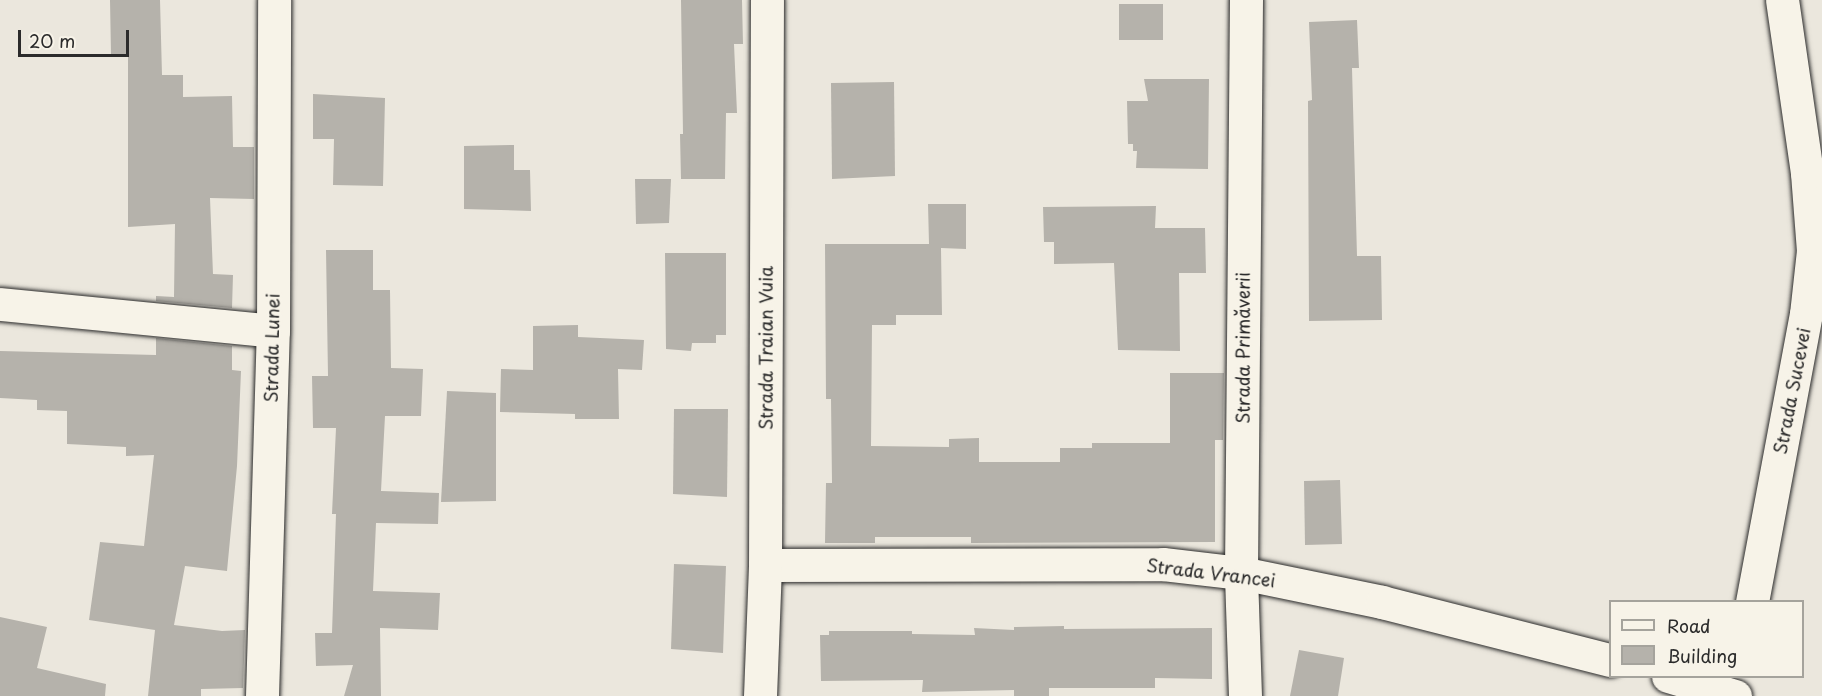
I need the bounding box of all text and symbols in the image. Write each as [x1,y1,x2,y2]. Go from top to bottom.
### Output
scale bar [21,18,132,56]
text: 20 m [29,27,75,54]
street label: Strada Traian Vuia [755,265,777,431]
street label: Strada Primăverii [1232,272,1254,424]
street label: Strada Lunei [260,293,284,403]
street label: Strada Sucevei [1769,325,1815,457]
street label: Strada Vrancei [1145,554,1277,592]
legend [1609,600,1804,678]
text: Road [1667,612,1711,639]
text: Building [1667,642,1737,669]

